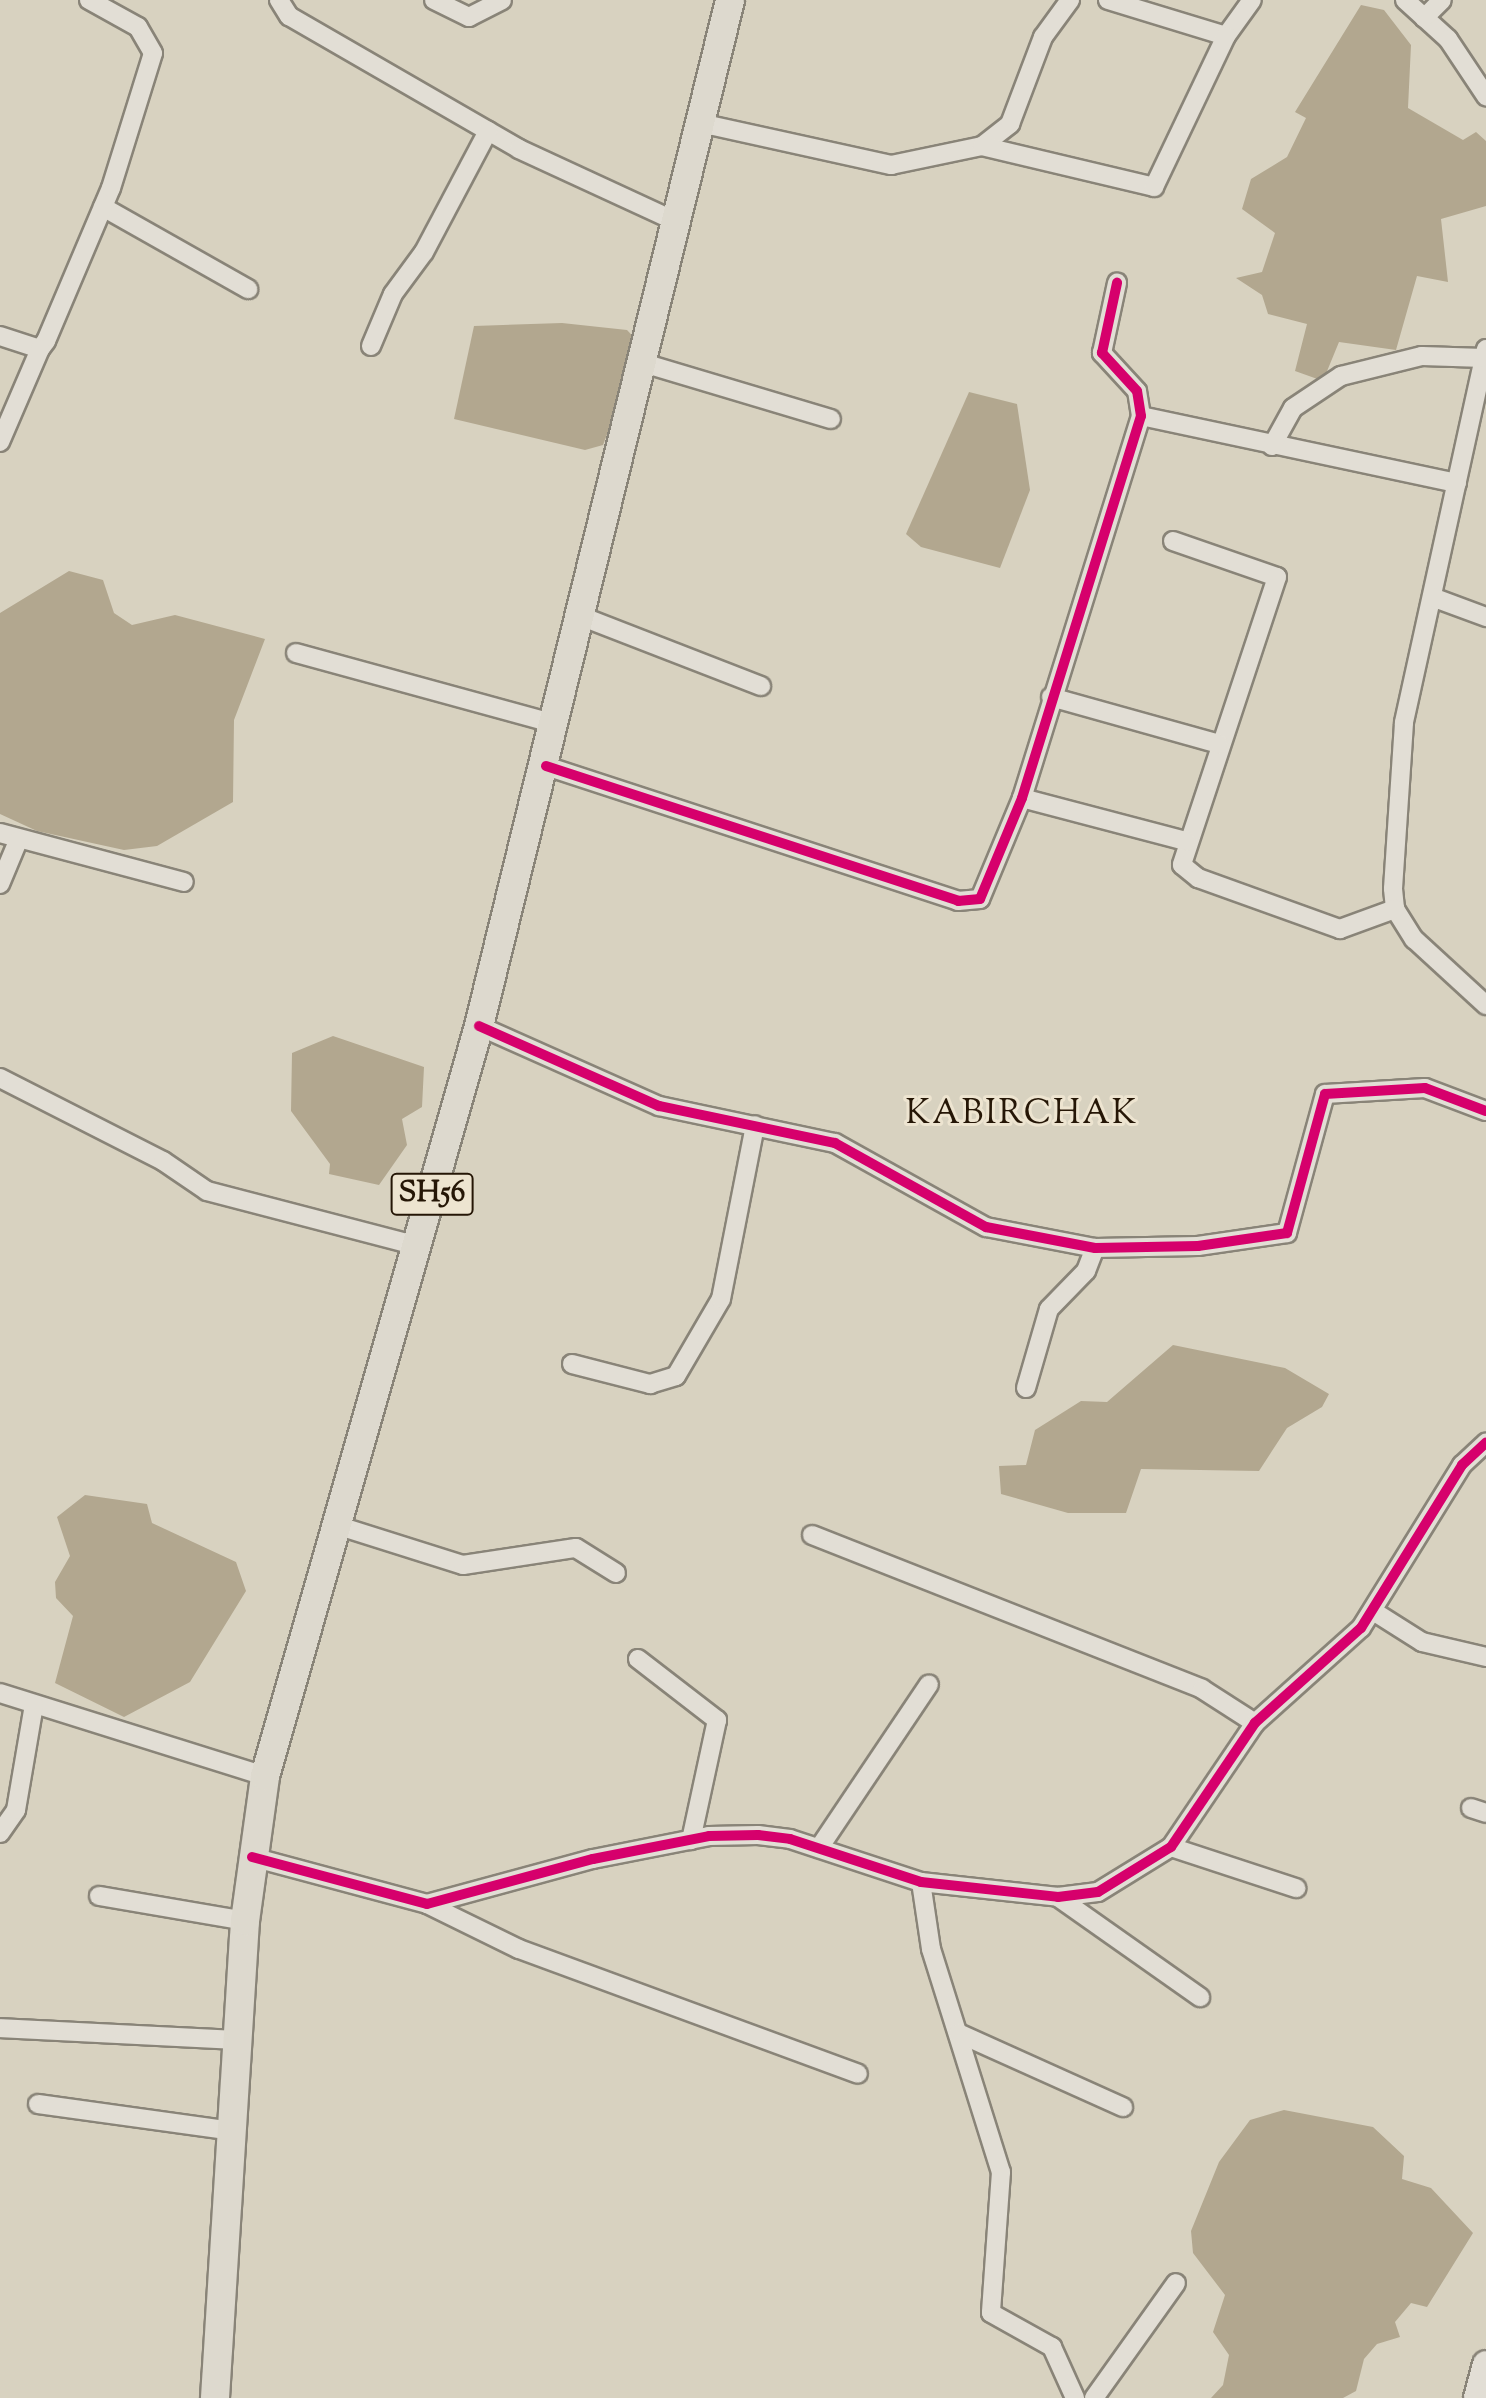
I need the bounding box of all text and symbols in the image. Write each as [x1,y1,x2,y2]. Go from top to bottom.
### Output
district label: KABIRCHAK [906,1095,1138,1135]
road number: SH56 [390,1168,474,1220]

